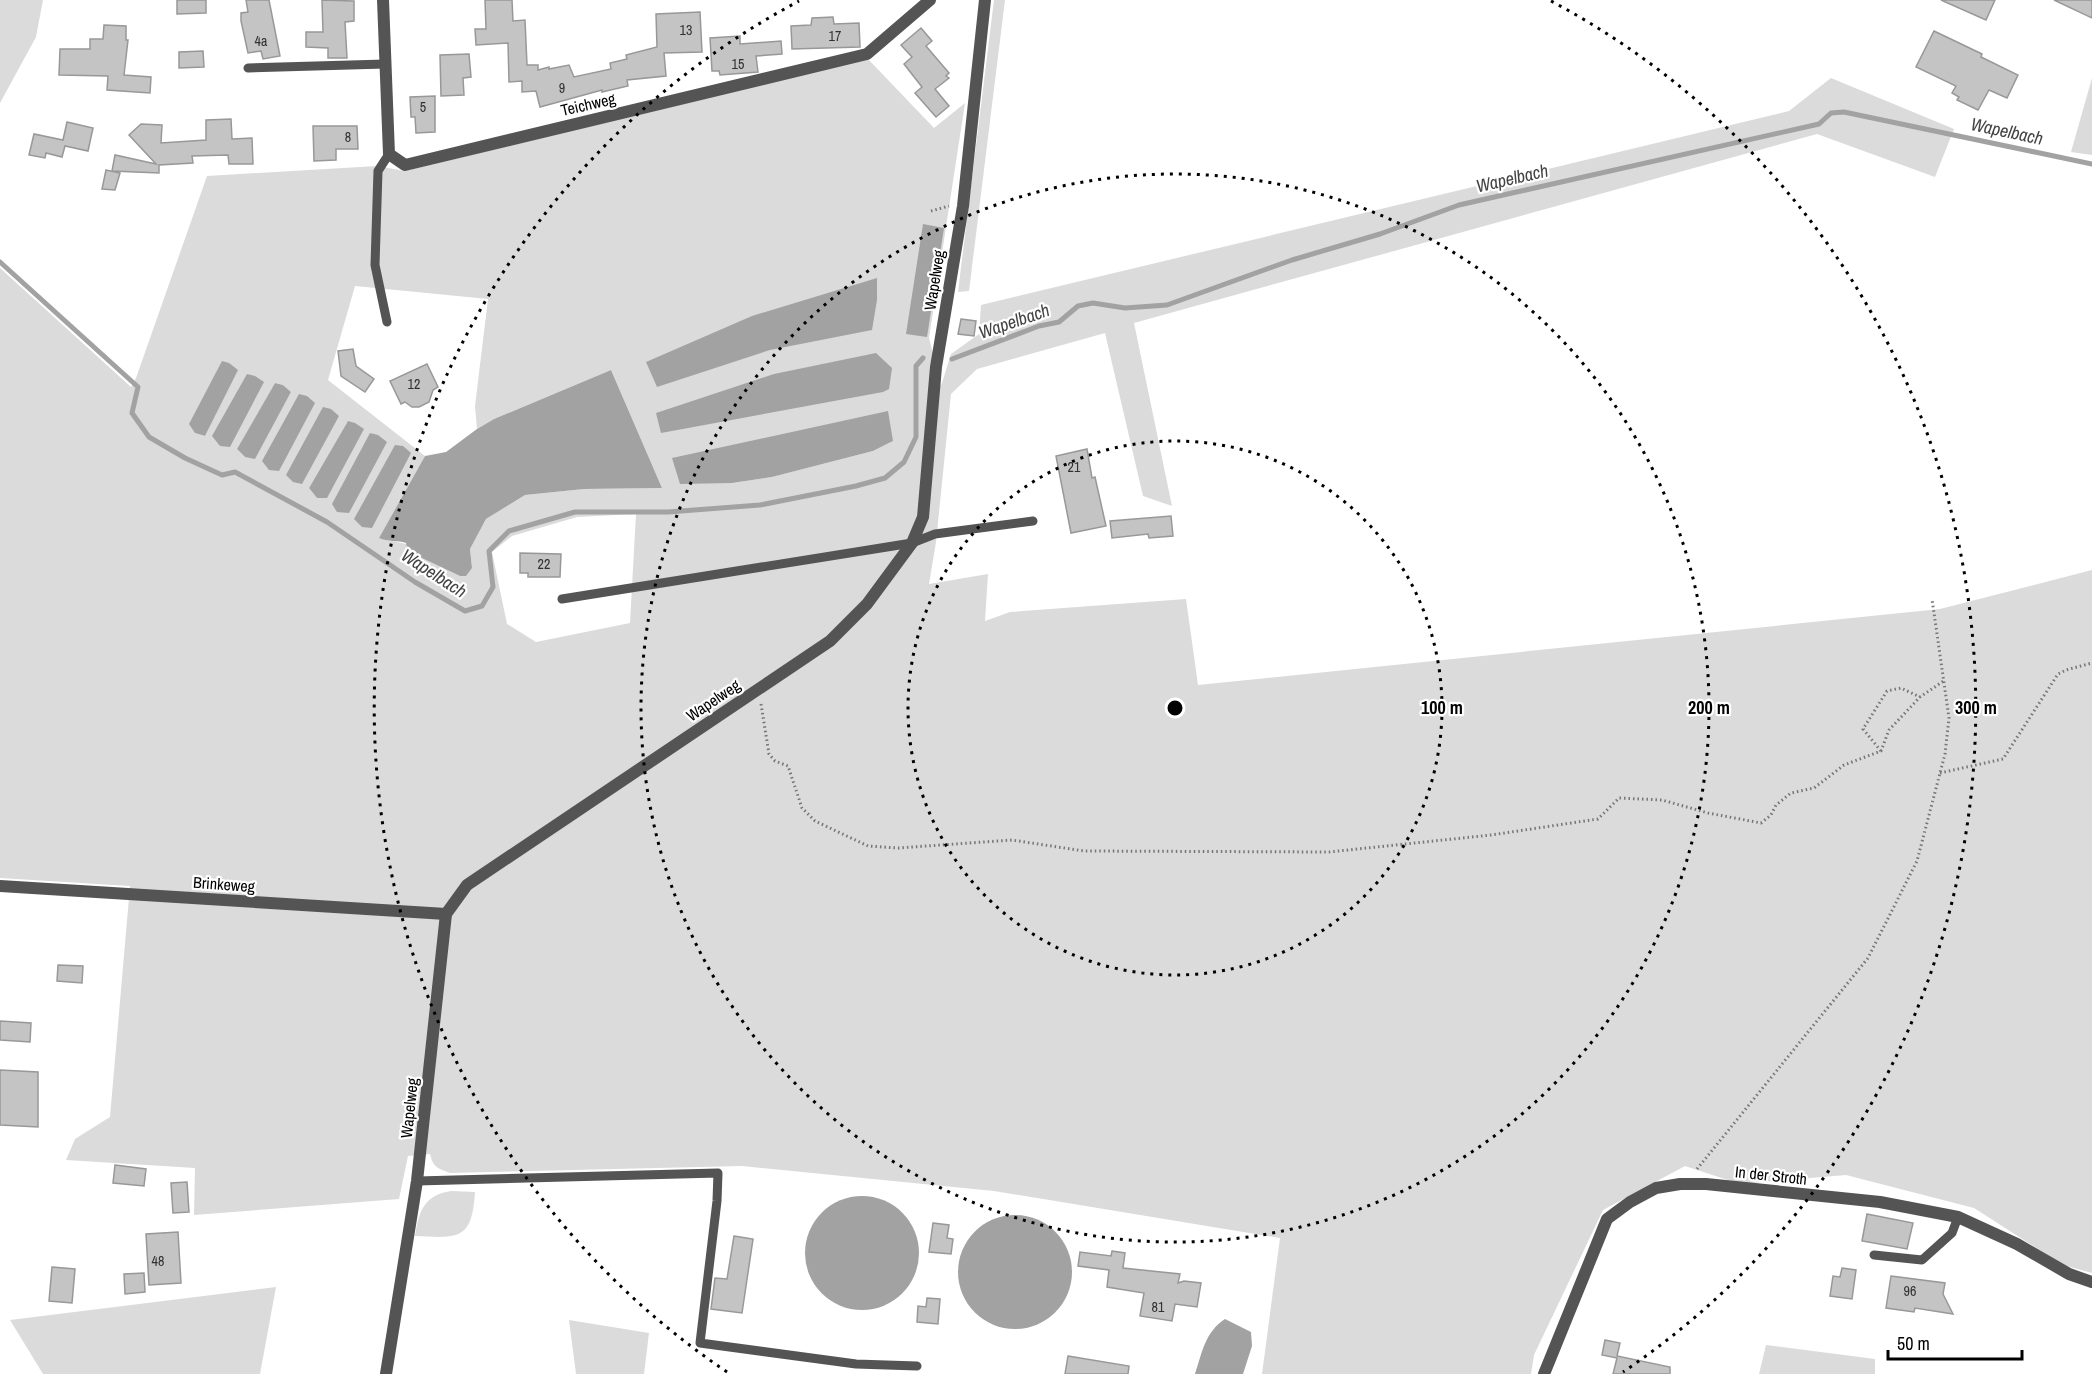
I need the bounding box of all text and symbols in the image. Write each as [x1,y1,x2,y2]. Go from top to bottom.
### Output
house number: 13 [680,21,692,39]
house number: 17 [829,27,841,45]
house number: 4a [255,32,268,50]
house number: 15 [732,55,744,73]
house number: 9 [559,79,565,97]
street label: Teichweg [559,87,618,121]
house number: 5 [420,98,426,116]
water label: Wapelbach [1968,111,2046,151]
house number: 8 [345,128,351,146]
water label: Wapelbach [1473,158,1551,198]
street label: Wapelweg [918,248,950,312]
water label: Wapelbach [975,297,1053,345]
house number: 12 [408,375,420,393]
house number: 21 [1068,458,1081,476]
water label: Wapelbach [396,542,472,604]
house number: 22 [538,555,550,573]
street label: Wapelweg [682,674,745,726]
text: 100 m [1421,695,1463,720]
text: 200 m [1688,695,1730,720]
text: 300 m [1955,695,1997,720]
centre of rings [1165,698,1185,718]
street label: Brinkeweg [192,871,256,897]
street label: Wapelweg [395,1076,423,1139]
street label: In der Stroth [1734,1160,1808,1190]
house number: 48 [152,1252,164,1270]
house number: 96 [1904,1282,1916,1300]
house number: 81 [1152,1298,1165,1316]
scale bar [1888,1323,2022,1361]
text: 50 m [1897,1331,1930,1356]

